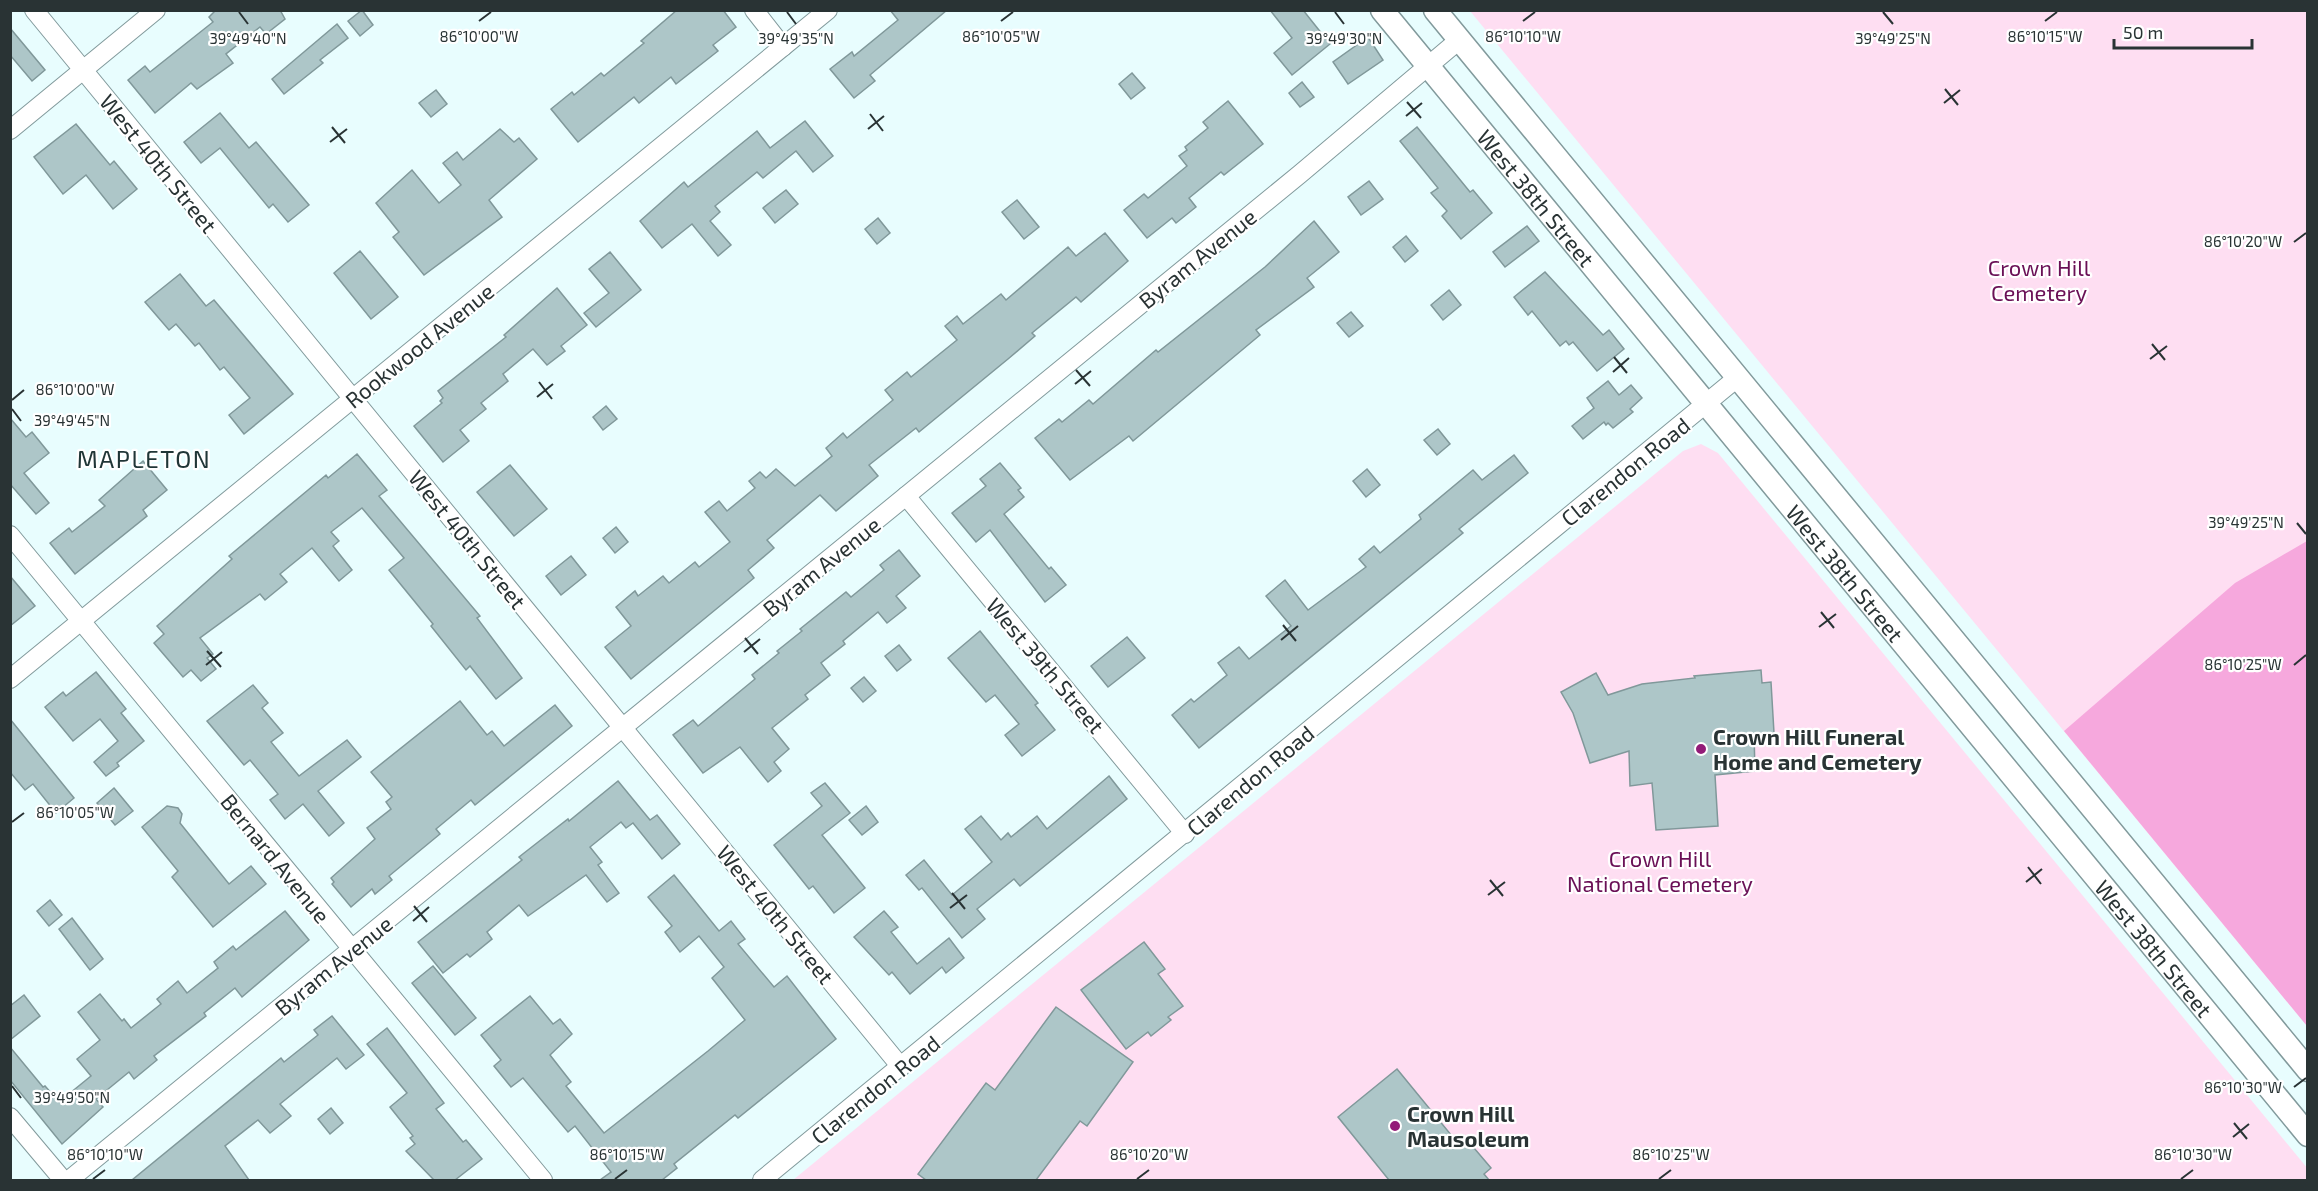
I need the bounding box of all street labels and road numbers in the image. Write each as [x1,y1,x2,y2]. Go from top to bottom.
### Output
street label: West 40th Street [95,88,223,238]
street label: West 38th Street [1472,124,1600,271]
street label: Byram Avenue [1133,203,1261,313]
street label: Rookwood Avenue [340,277,498,413]
street label: Clarendon Road [1556,411,1694,531]
street label: West 40th Street [404,464,532,614]
street label: West 38th Street [1781,499,1909,647]
street label: Byram Avenue [757,511,885,621]
street label: West 39th Street [982,592,1110,738]
street label: Clarendon Road [1181,719,1319,841]
street label: Bernard Avenue [216,788,336,928]
street label: West 40th Street [712,839,840,989]
street label: West 38th Street [2090,874,2218,1022]
street label: Byram Avenue [269,910,397,1020]
street label: Clarendon Road [806,1029,944,1149]

